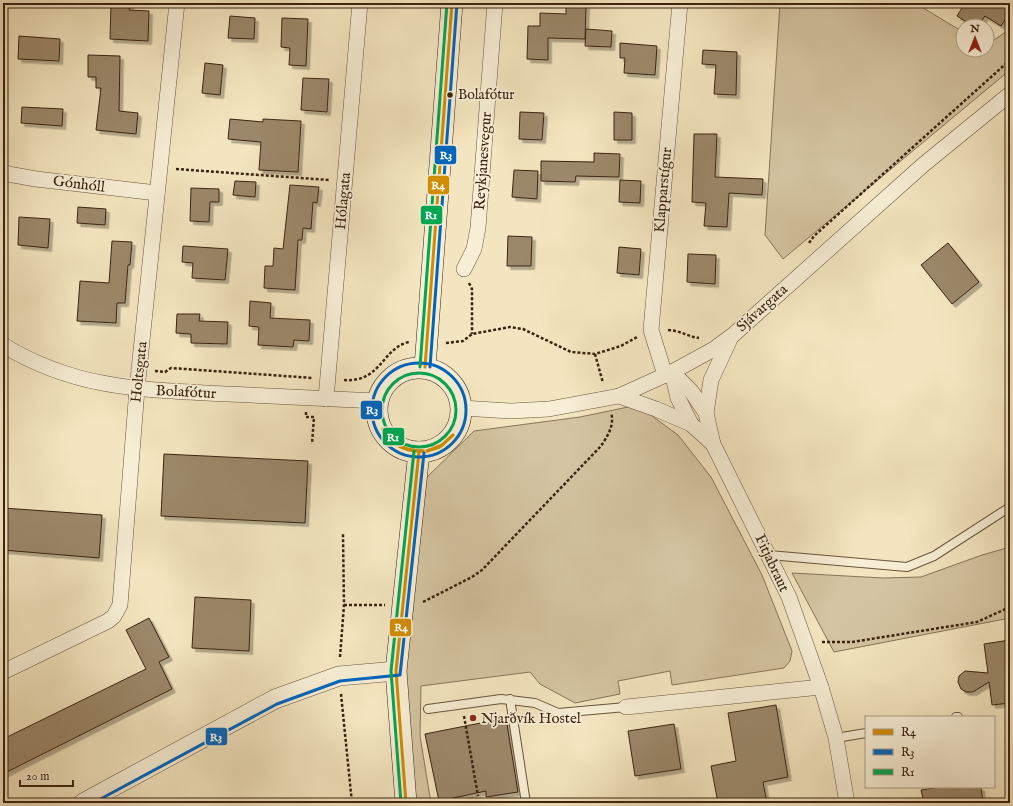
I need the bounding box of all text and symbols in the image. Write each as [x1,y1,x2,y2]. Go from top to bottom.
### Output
north arrow [955,18,995,58]
text: N [969,22,980,36]
place label: Bolafótur [458,86,514,104]
marker: Bolafótur [445,90,455,100]
street label: Reykjanesvegur [470,111,496,211]
line badge: R3 [434,145,457,165]
street label: Klapparstígur [650,146,676,233]
text: R3 [440,149,452,163]
street label: Gónhóll [52,171,107,197]
street label: Hólagata [331,171,355,230]
line badge: R4 [427,175,450,195]
text: R4 [431,179,445,193]
line badge: R1 [420,205,443,225]
text: R1 [425,209,437,223]
street label: Sjávargata [732,280,792,336]
street label: Holtsgata [126,340,152,404]
street label: Bolafótur [155,381,217,403]
line badge: R3 [360,400,383,420]
text: R3 [366,404,378,418]
line badge: R1 [382,427,405,446]
text: R1 [387,431,399,445]
street label: Fitjabraut [750,531,794,595]
line badge: R4 [389,618,412,637]
text: R4 [394,621,408,635]
place label: Njarðvík Hostel [481,709,582,728]
marker: Njarðvík Hostel [468,713,478,723]
legend [865,716,995,788]
text: R4 [901,725,916,740]
line badge: R3 [205,727,228,746]
text: R3 [210,731,222,745]
text: R3 [901,745,915,760]
scale bar [20,762,73,788]
text: R1 [901,765,915,780]
text: 20 m [26,769,49,784]

